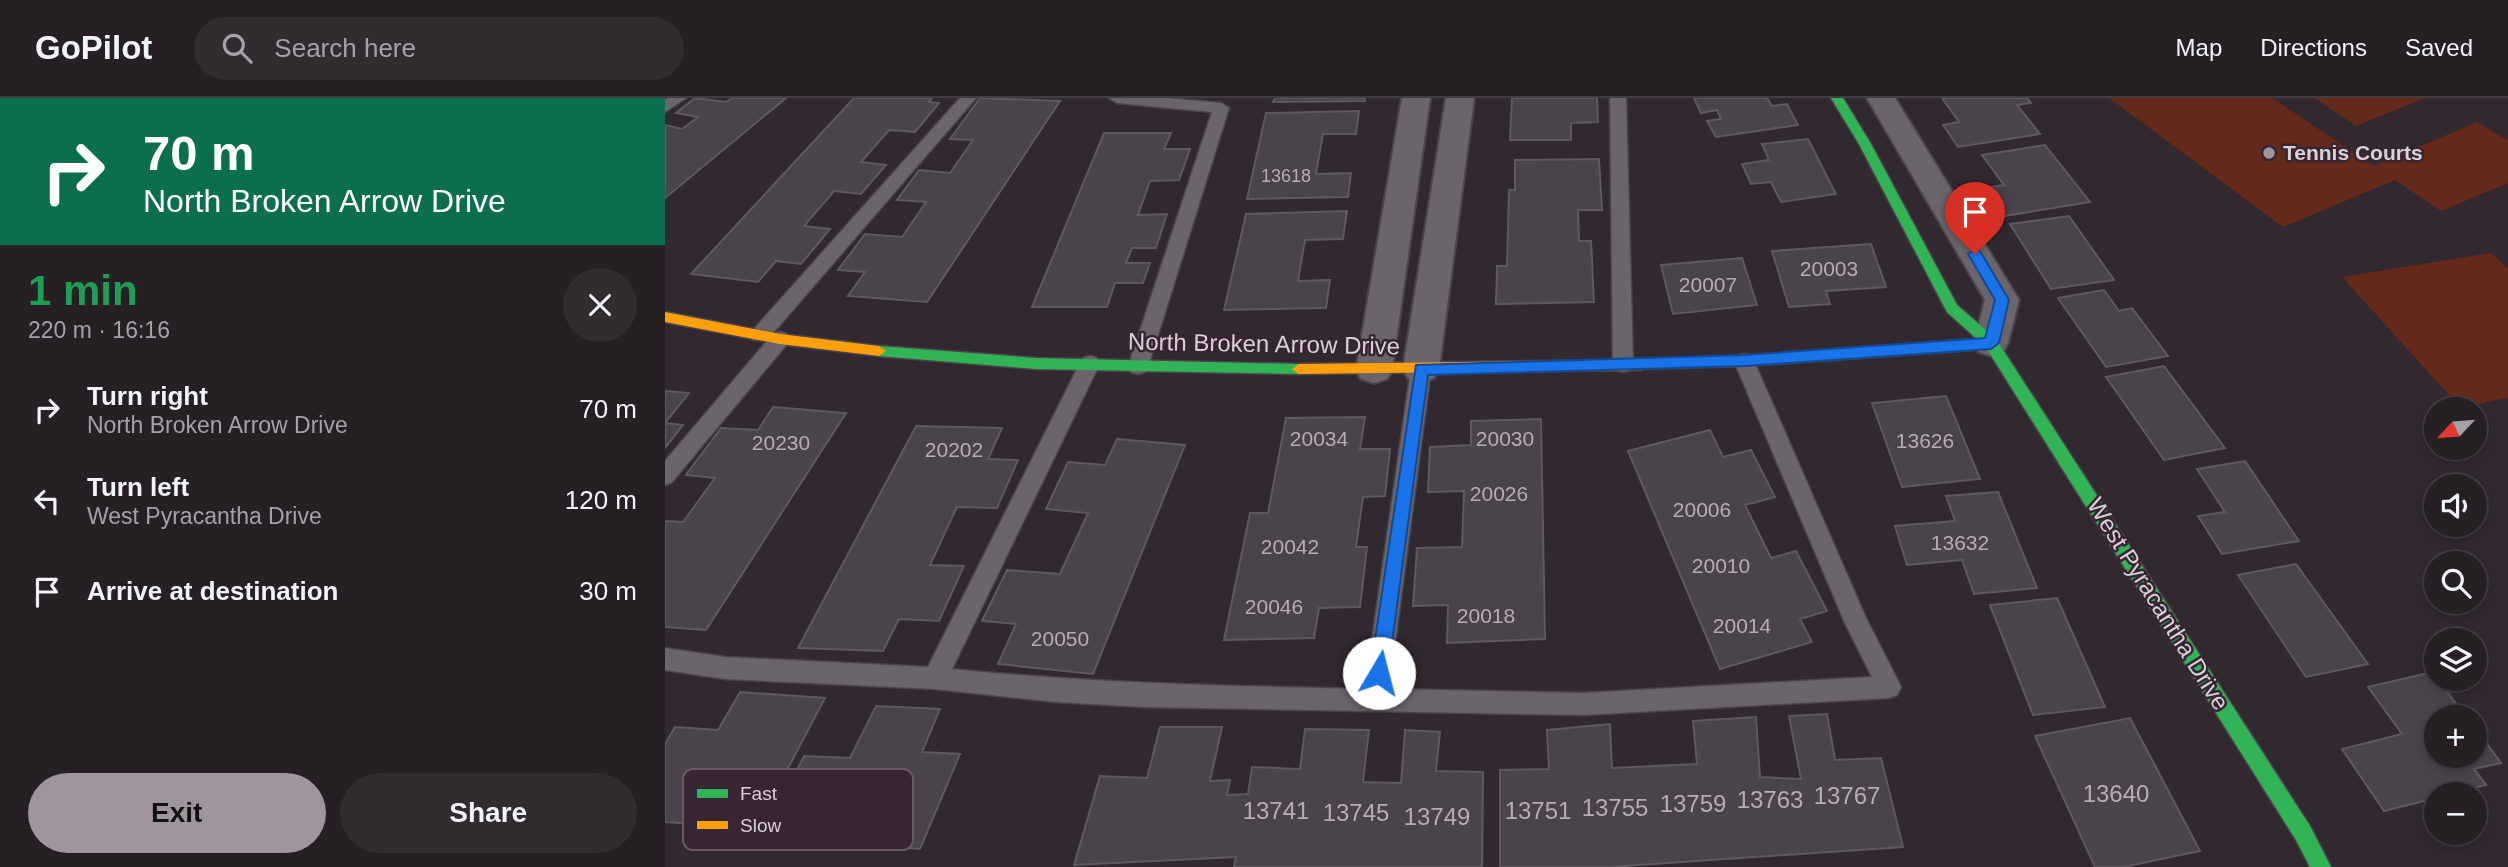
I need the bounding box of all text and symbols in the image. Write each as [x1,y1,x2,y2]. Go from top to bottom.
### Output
search box [194,17,684,80]
text: GoPilot [35,29,152,66]
icon: search [218,29,256,67]
text: Search here [274,33,416,63]
text: Map [2176,34,2222,61]
text: Directions [2260,34,2367,61]
text: Saved [2405,34,2473,61]
icon: right [28,126,119,217]
text: 70 m [143,126,255,180]
place label: Tennis Courts [2283,141,2423,164]
marker: Tennis Courts [2261,145,2277,161]
house number: 13618 [1261,166,1311,186]
pin [1945,182,2005,254]
text: North Broken Arrow Drive [143,183,506,219]
icon: arrive [1956,193,1994,231]
house number: 20003 [1800,257,1858,280]
text: 1 min [28,267,138,314]
button: close [563,268,637,342]
house number: 20007 [1679,273,1737,296]
text: 220 m · 16:16 [28,317,170,343]
street label: North Broken Arrow Drive [1128,328,1400,359]
text: Turn right [87,381,208,411]
icon: right [28,391,66,429]
text: 70 m [579,394,637,424]
north arrow [2424,397,2487,460]
map controls [2424,397,2487,845]
text: North Broken Arrow Drive [87,412,348,438]
house number: 20034 [1290,427,1349,450]
house number: 20030 [1476,427,1534,450]
house number: 13626 [1896,429,1954,452]
house number: 20230 [752,431,810,454]
house number: 20202 [925,438,983,461]
text: Turn left [87,472,189,502]
button: sound [2424,474,2487,537]
icon: left [28,482,66,520]
house number: 20026 [1470,482,1528,505]
text: 120 m [565,485,637,515]
street label: West Pyracantha Drive [2082,493,2235,715]
house number: 20006 [1673,498,1731,521]
text: West Pyracantha Drive [87,503,322,529]
house number: 13632 [1931,531,1989,554]
house number: 20042 [1261,535,1319,558]
button: search [2424,551,2487,614]
house number: 20010 [1692,554,1750,577]
icon: arrive [28,573,66,611]
text: Arrive at destination [87,576,338,606]
text: 30 m [579,576,637,606]
house number: 20046 [1245,595,1303,618]
house number: 20018 [1457,604,1515,627]
house number: 20014 [1713,614,1772,637]
house number: 20050 [1031,627,1089,650]
button: layers [2424,628,2487,691]
position arrow [1342,636,1416,710]
button: + [2424,705,2487,768]
legend [683,769,913,850]
button: Exit [28,773,326,853]
button: Share [340,773,637,853]
house number: 13640 [2083,780,2149,807]
house number: 13767 [1814,782,1880,809]
button: − [2424,782,2487,845]
text: Fast [740,783,778,804]
house number: 13763 [1737,786,1803,813]
house number: 13759 [1660,790,1726,817]
house number: 13755 [1582,794,1648,821]
house number: 13741 [1243,797,1309,824]
house number: 13751 [1505,797,1571,824]
house number: 13745 [1323,799,1389,826]
house number: 13749 [1404,803,1470,830]
text: Slow [740,815,781,836]

